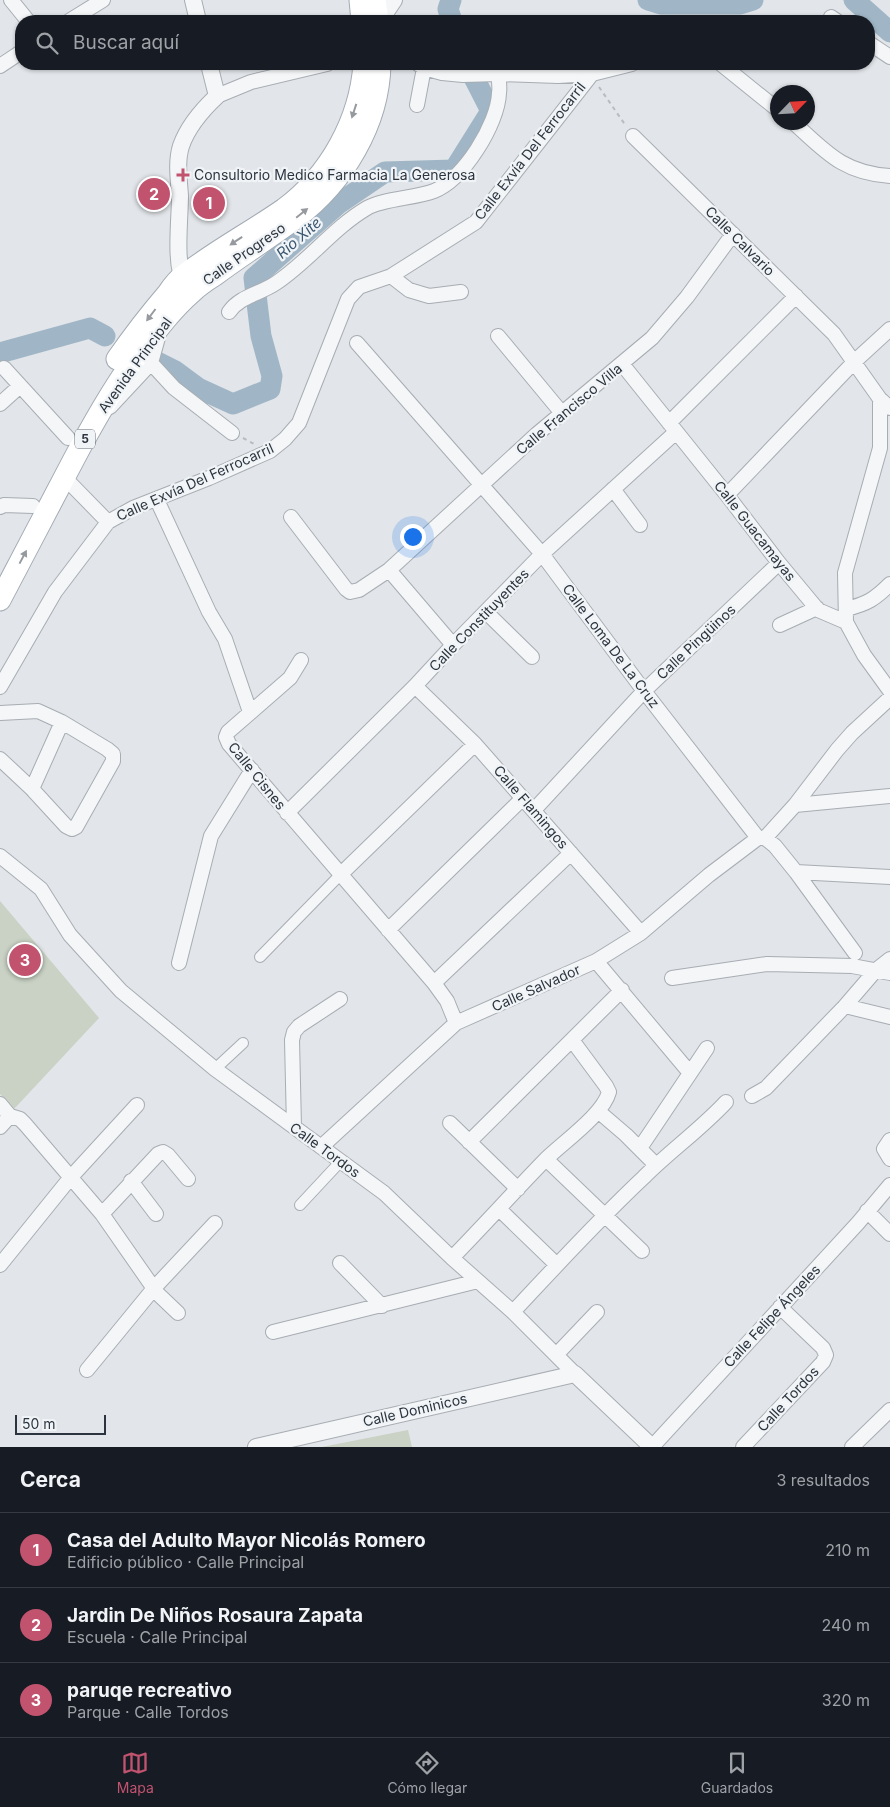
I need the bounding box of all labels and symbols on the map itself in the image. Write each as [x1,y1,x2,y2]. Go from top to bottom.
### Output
street label: Calle Exvía Del Ferrocarril [471,78,589,223]
north arrow [770,85,815,130]
one-way arrow [350,104,358,119]
place label: Consultorio Medico Farmacia La Generosa [194,166,475,183]
marker: Consultorio Medico Farmacia La Generosa [176,168,190,182]
pin: 2 [138,175,170,213]
pin: 1 [193,184,225,222]
street label: Calle Calvario [702,202,779,279]
one-way arrow [295,207,308,218]
water label: Rio Xite [272,213,325,262]
street label: Calle Progreso [199,219,288,288]
one-way arrow [229,236,242,246]
one-way arrow [145,308,156,321]
street label: Avenida Principal [94,314,175,416]
street label: Calle Francisco Villa [512,359,625,458]
road number: 5 [75,429,95,448]
street label: Calle Exvía Del Ferrocarril [114,439,276,524]
street label: Calle Guacamayas [711,477,800,584]
your location [400,524,426,550]
one-way arrow [19,550,27,564]
street label: Calle Constituyentes [425,565,532,675]
street label: Calle Loma De La Cruz [559,580,664,711]
street label: Calle Pingüinos [653,601,739,683]
street label: Calle Cisnes [225,739,290,813]
street label: Calle Flamingos [491,762,572,852]
pin: 3 [9,941,41,979]
street label: Calle Salvador [489,960,583,1015]
street label: Calle Tordos [287,1118,364,1181]
street label: Calle Felipe Ángeles [720,1261,824,1370]
street label: Calle Tordos [753,1363,822,1435]
street label: Calle Dominicos [361,1389,469,1430]
scale bar [15,1412,106,1435]

